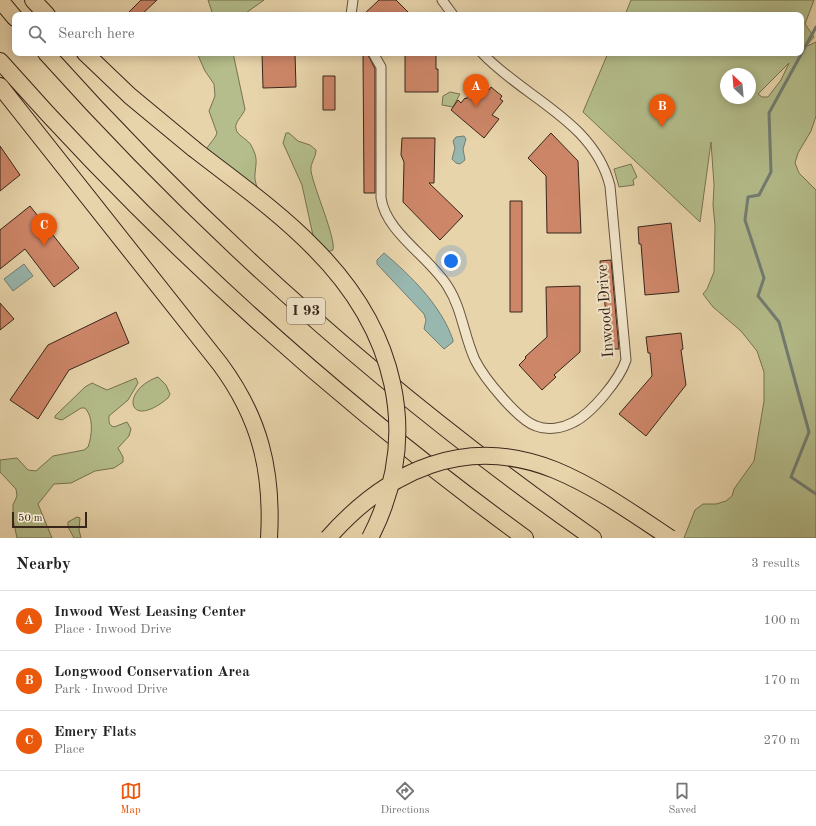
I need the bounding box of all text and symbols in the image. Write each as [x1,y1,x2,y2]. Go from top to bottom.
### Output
search box [12,12,804,56]
icon: search [26,23,48,45]
text: Search here [58,27,135,42]
north arrow [720,68,756,104]
pin: A [463,74,489,107]
pin: B [649,94,675,127]
pin: C [31,213,57,246]
your location [441,251,461,271]
street label: Inwood Drive [595,264,617,358]
road number: I 93 [287,298,325,324]
scale bar [12,510,87,529]
text: 50 m [18,513,43,524]
text: Nearby [16,556,71,573]
text: 3 results [751,557,800,570]
text: Inwood West Leasing Center [54,605,246,620]
text: A [24,614,34,627]
text: 100 m [763,614,800,627]
text: Place · Inwood Drive [54,623,172,636]
text: Longwood Conservation Area [54,665,250,680]
text: B [24,674,34,687]
text: 170 m [763,674,800,687]
text: Park · Inwood Drive [54,683,168,696]
text: Emery Flats [54,725,136,740]
text: C [25,734,33,747]
text: 270 m [763,734,800,747]
text: Place [54,743,84,756]
tab: Map [120,780,142,818]
tab: Directions [381,780,429,818]
tab: Saved [668,780,696,818]

